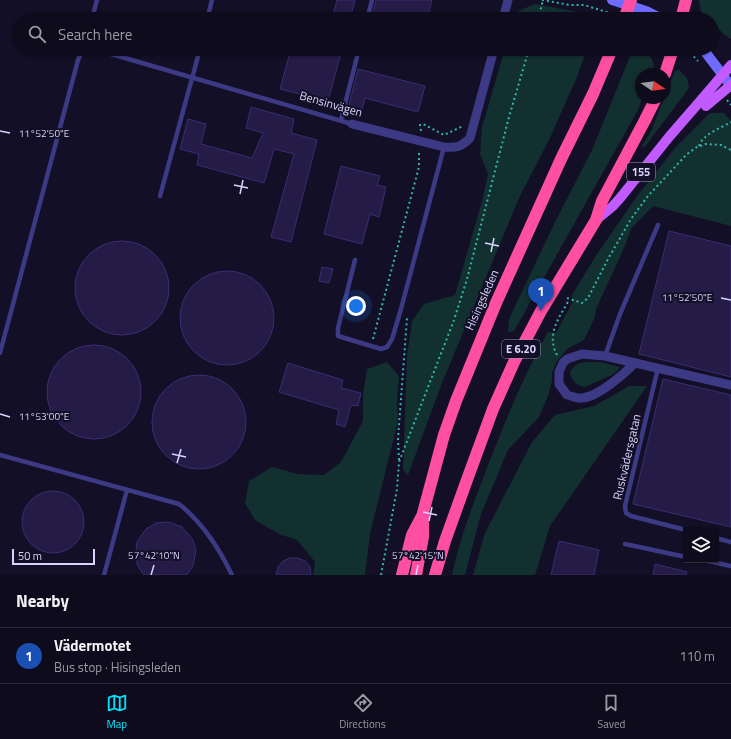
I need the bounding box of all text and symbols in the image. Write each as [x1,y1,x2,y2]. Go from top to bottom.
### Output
search box [12,12,719,56]
icon: search [26,23,48,45]
text: Search here [58,23,132,46]
north arrow [635,68,671,104]
street label: Bensinvägen [297,85,365,122]
text: 11°52'50"E [19,126,70,141]
road number: 155 [627,163,655,181]
street label: Hisingsleden [460,266,503,333]
pin: 1 [528,278,554,311]
text: 11°52'50"E [662,290,713,305]
your location [346,296,366,316]
road number: E 6.20 [502,340,540,358]
text: 11°53'00"E [19,409,70,424]
street label: Ruskvädersgatan [607,412,646,502]
map controls [683,527,719,563]
button: layers [683,527,719,563]
scale bar [12,547,95,566]
text: 50 m [18,548,42,564]
text: 57°42'10"N [128,548,180,563]
text: 57°42'15"N [392,548,444,563]
text: Nearby [16,588,69,614]
text: Vädermotet [54,634,131,657]
text: 1 [25,646,33,666]
text: 110 m [679,646,715,666]
text: Bus stop · Hisingsleden [54,657,181,677]
tab: Map [106,692,128,732]
tab: Directions [339,692,386,732]
tab: Saved [597,692,625,732]

